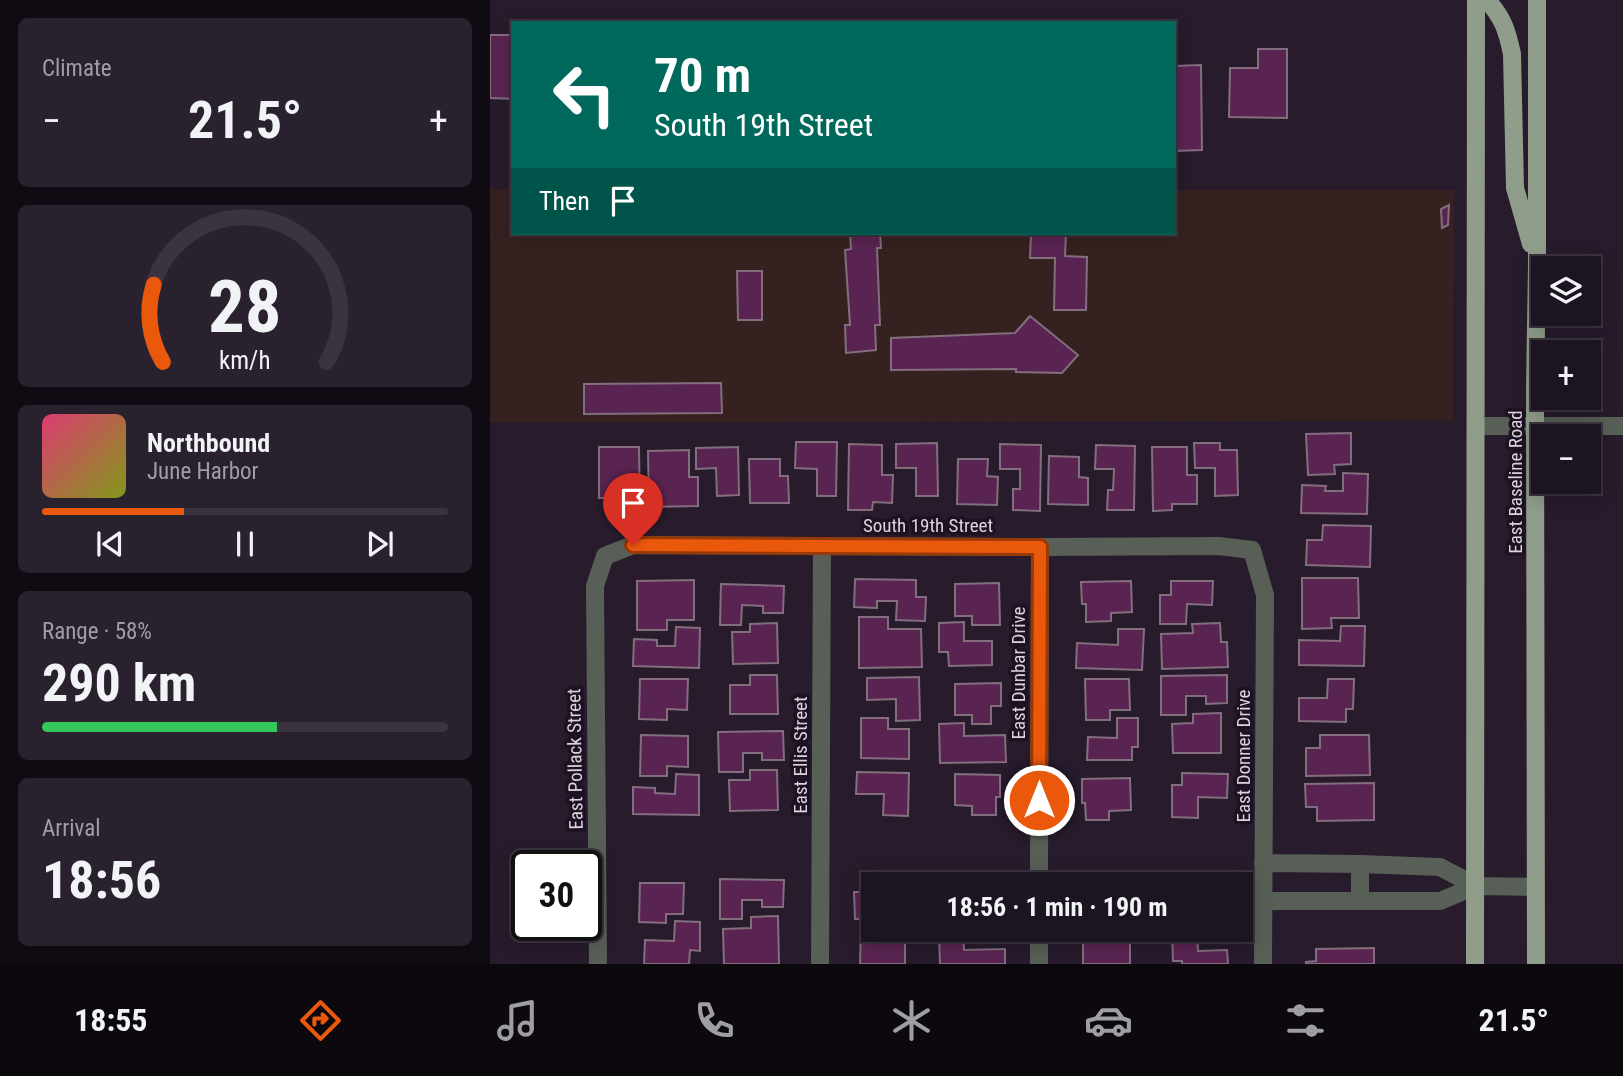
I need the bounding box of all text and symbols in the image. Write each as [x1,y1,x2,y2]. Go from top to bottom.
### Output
text: 70 m [654,47,751,104]
icon: left [539,49,630,140]
text: Climate [42,55,112,82]
text: 21.5° [188,90,302,151]
text: − [42,99,61,143]
text: + [429,99,448,143]
text: South 19th Street [654,106,873,144]
icon: arrive [604,182,642,220]
text: Then [539,186,590,216]
map controls [1531,256,1601,494]
button: layers [1531,256,1601,326]
text: 28 [208,264,282,350]
button: + [1531,340,1601,410]
text: km/h [219,345,271,374]
street label: East Baseline Road [1504,410,1527,554]
button: − [1531,424,1601,494]
text: Northbound [147,428,270,458]
text: June Harbor [147,458,259,485]
pin [603,473,663,545]
icon: arrive [614,484,652,522]
street label: South 19th Street [863,514,993,537]
icon: previous [91,525,129,563]
icon: pause [226,525,264,563]
icon: next [361,525,399,563]
street label: East Dunbar Drive [1007,606,1030,739]
text: Range · 58% [42,618,152,645]
text: 290 km [42,653,196,714]
street label: East Pollack Street [562,688,588,830]
street label: East Donner Drive [1232,689,1255,822]
street label: East Ellis Street [789,696,812,814]
position arrow [1002,763,1076,837]
text: Arrival [42,815,101,842]
text: 18:56 [42,850,161,911]
speed limit sign: 30 [511,850,602,941]
text: 18:56 · 1 min · 190 m [947,892,1167,922]
icon: directions [296,996,345,1045]
icon: music [493,996,542,1045]
icon: phone [690,996,739,1045]
icon: climate [887,996,936,1045]
icon: car [1084,996,1133,1045]
icon: filters [1281,996,1330,1045]
text: 18:55 [74,1001,148,1039]
text: 21.5° [1479,1001,1549,1039]

